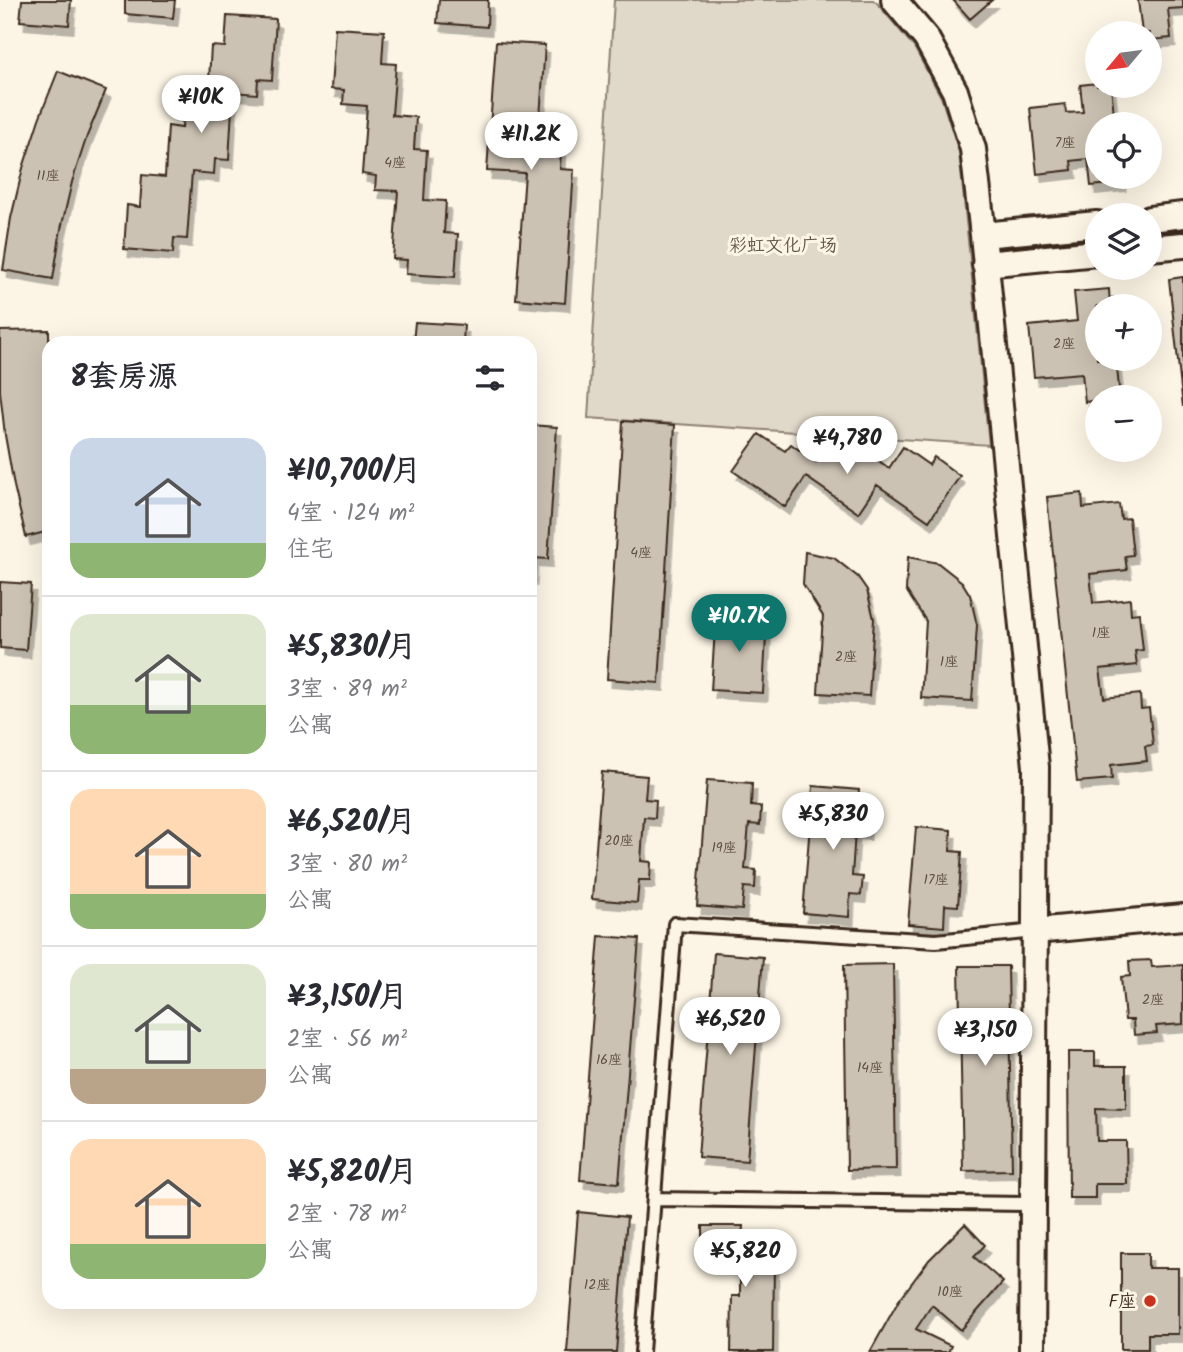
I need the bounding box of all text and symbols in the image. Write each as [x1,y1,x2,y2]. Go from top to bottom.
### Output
north arrow [1085,21,1162,98]
map controls [1085,21,1162,462]
pin: ¥10K [160,76,242,135]
text: ¥10K [178,80,224,116]
button: locate [1085,112,1162,189]
pin: ¥11.2K [474,113,588,172]
text: ¥11.2K [501,117,561,153]
house number: 7座 [1055,132,1075,154]
house number: 4座 [384,152,406,174]
house number: 11座 [37,165,59,187]
button: layers [1085,203,1162,280]
park label: 彩虹文化广场 [729,232,837,261]
button: + [1085,294,1162,371]
house number: 2座 [1053,333,1075,355]
text: 8套房源 [70,354,178,402]
icon: filters [471,359,509,397]
button: − [1085,385,1162,462]
pin: ¥4,780 [790,416,904,476]
text: ¥4,780 [813,421,881,457]
text: ¥10,700/月 [287,448,421,496]
icon: home [126,466,210,550]
text: 4室 · 124 m² [287,496,414,532]
text: 住宅 [287,532,333,568]
house number: 4座 [630,542,652,564]
pin: ¥10.7K [682,594,796,654]
text: ¥10.7K [707,599,771,635]
house number: 1座 [1092,622,1110,644]
text: ¥5,830/月 [287,624,416,672]
icon: home [126,642,210,726]
house number: 2座 [835,646,857,668]
house number: 1座 [940,651,958,673]
text: 3室 · 89 m² [287,672,407,708]
text: 公寓 [287,708,333,744]
pin: ¥5,830 [776,792,890,852]
text: ¥5,830 [798,797,868,833]
text: ¥6,520/月 [287,799,416,847]
icon: home [126,817,210,901]
house number: 20座 [604,830,634,852]
house number: 19座 [711,837,737,859]
text: 3室 · 80 m² [287,847,407,883]
house number: 17座 [924,869,948,891]
text: 公寓 [287,883,333,919]
text: ¥3,150/月 [287,974,408,1022]
house number: 2座 [1142,989,1164,1011]
icon: home [126,992,210,1076]
pin: ¥6,520 [673,998,787,1057]
text: ¥6,520 [695,1002,765,1038]
pin: ¥3,150 [928,1009,1042,1068]
text: ¥3,150 [953,1013,1017,1049]
text: 2室 · 56 m² [287,1022,407,1058]
house number: 16座 [596,1049,622,1071]
house number: 14座 [857,1057,883,1079]
text: 公寓 [287,1058,333,1094]
text: ¥5,820/月 [287,1149,418,1197]
icon: home [126,1167,210,1251]
text: 2室 · 78 m² [287,1197,406,1233]
pin: ¥5,820 [688,1230,802,1289]
text: 公寓 [287,1233,333,1269]
text: ¥5,820 [710,1234,780,1270]
house number: 12座 [584,1274,610,1296]
house number: 10座 [937,1281,963,1303]
place label: F座 [1109,1288,1136,1317]
marker: F座 [1142,1293,1158,1309]

